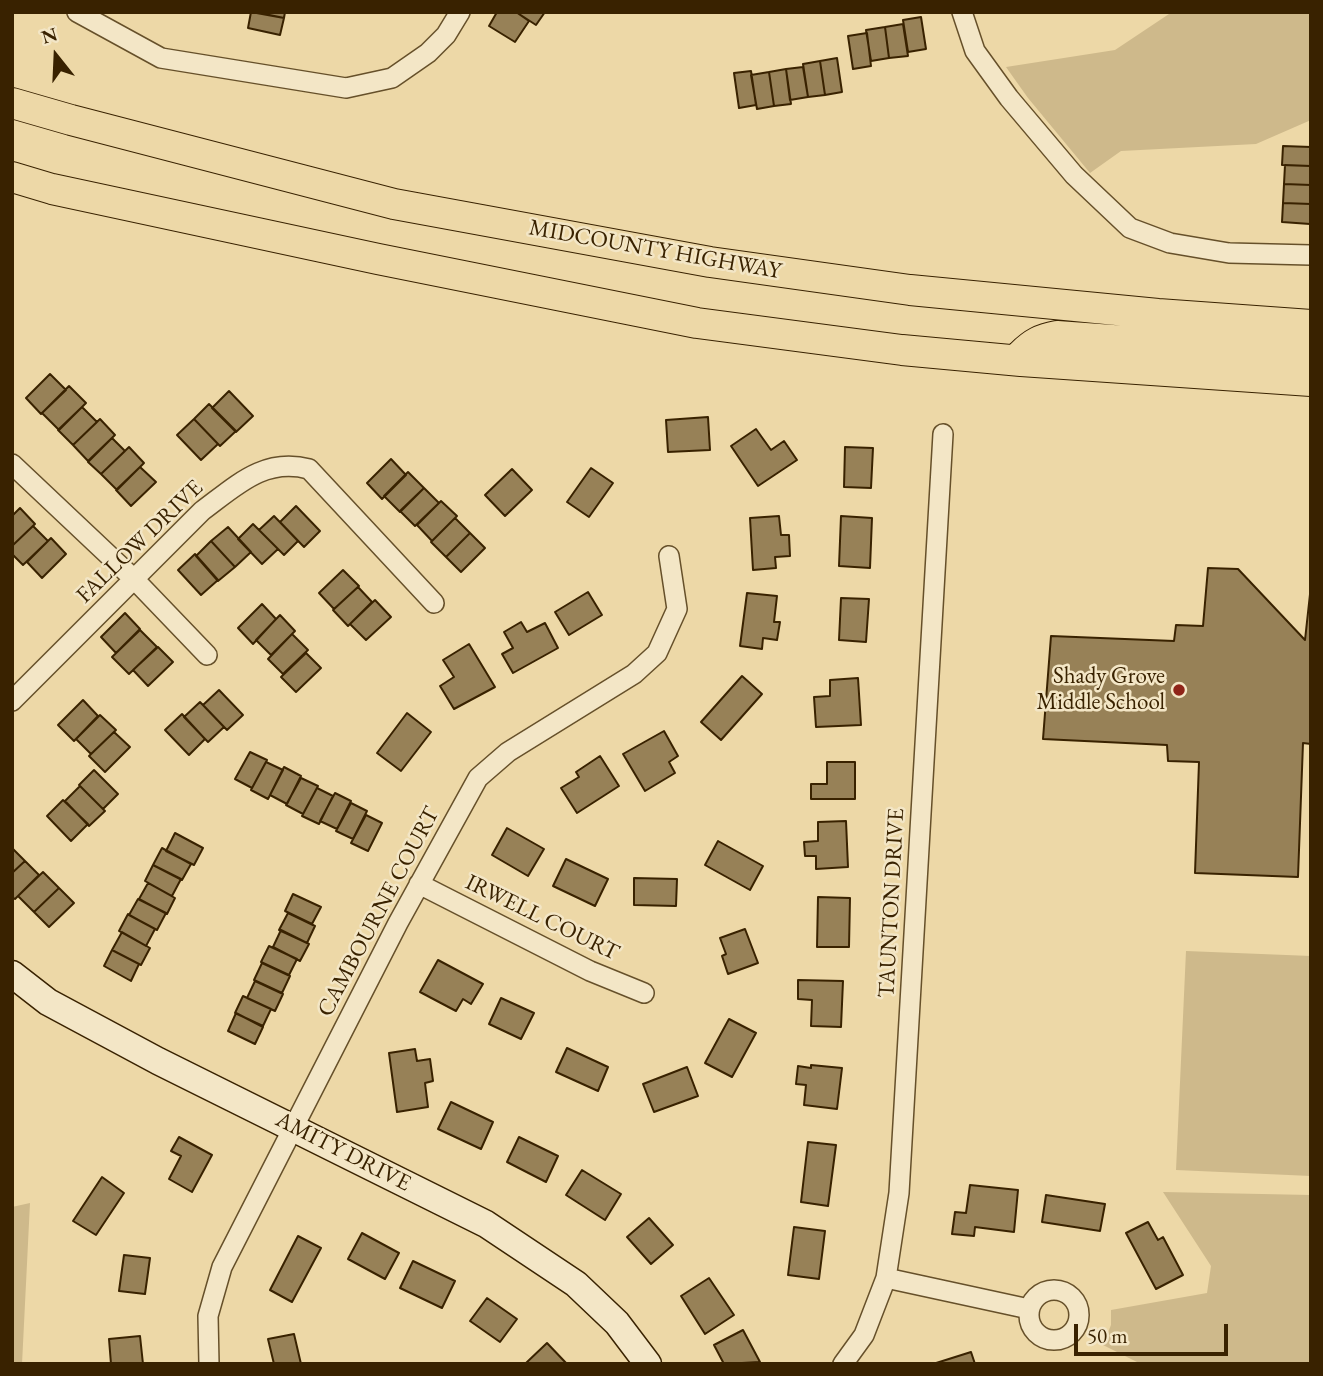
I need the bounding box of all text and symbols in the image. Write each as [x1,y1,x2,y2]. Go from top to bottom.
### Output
north arrow [21,21,91,91]
text: N [38,21,61,50]
street label: MIDCOUNTY HIGHWAY [527,214,783,286]
street label: FALLOW DRIVE [71,475,209,609]
place label: Shady Grove Middle School [1036,663,1165,717]
marker: Shady Grove Middle School [1171,682,1187,698]
street label: CAMBOURNE COURT [312,802,446,1022]
street label: TAUNTON DRIVE [873,807,911,999]
street label: IRWELL COURT [461,869,623,967]
street label: AMITY DRIVE [271,1106,415,1198]
scale bar [1078,1310,1232,1354]
text: 50 m [1087,1322,1128,1349]

